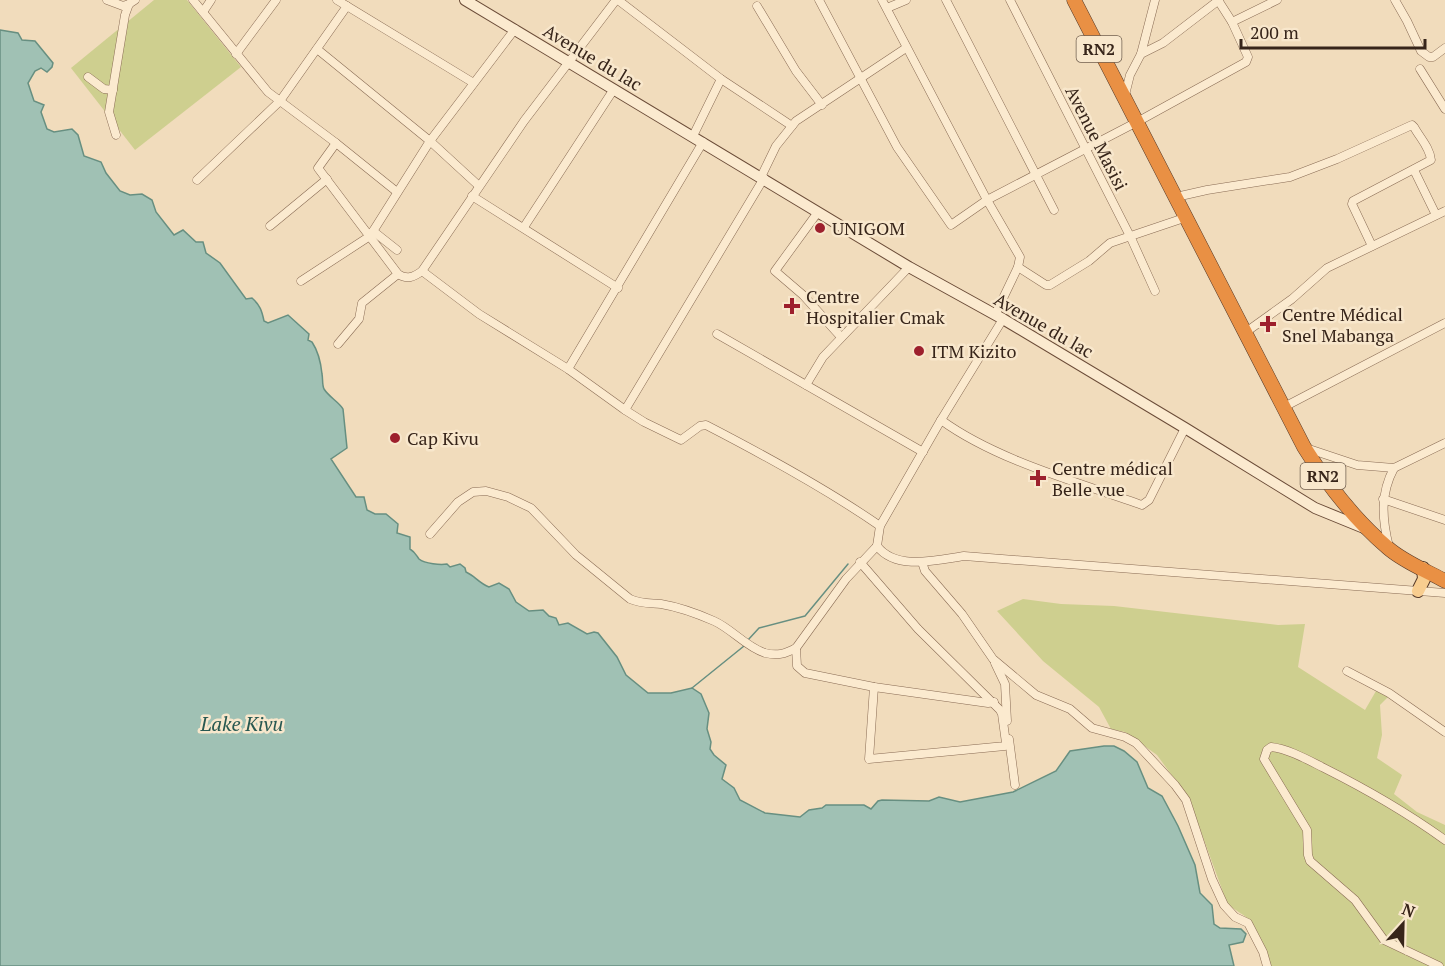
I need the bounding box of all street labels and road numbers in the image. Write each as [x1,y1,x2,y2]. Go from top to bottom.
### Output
street label: Avenue du lac [539,18,647,96]
road number: RN2 [1076,36,1122,62]
street label: Avenue Masisi [1060,82,1134,194]
street label: Avenue du lac [990,287,1098,363]
road number: RN2 [1300,463,1346,489]

